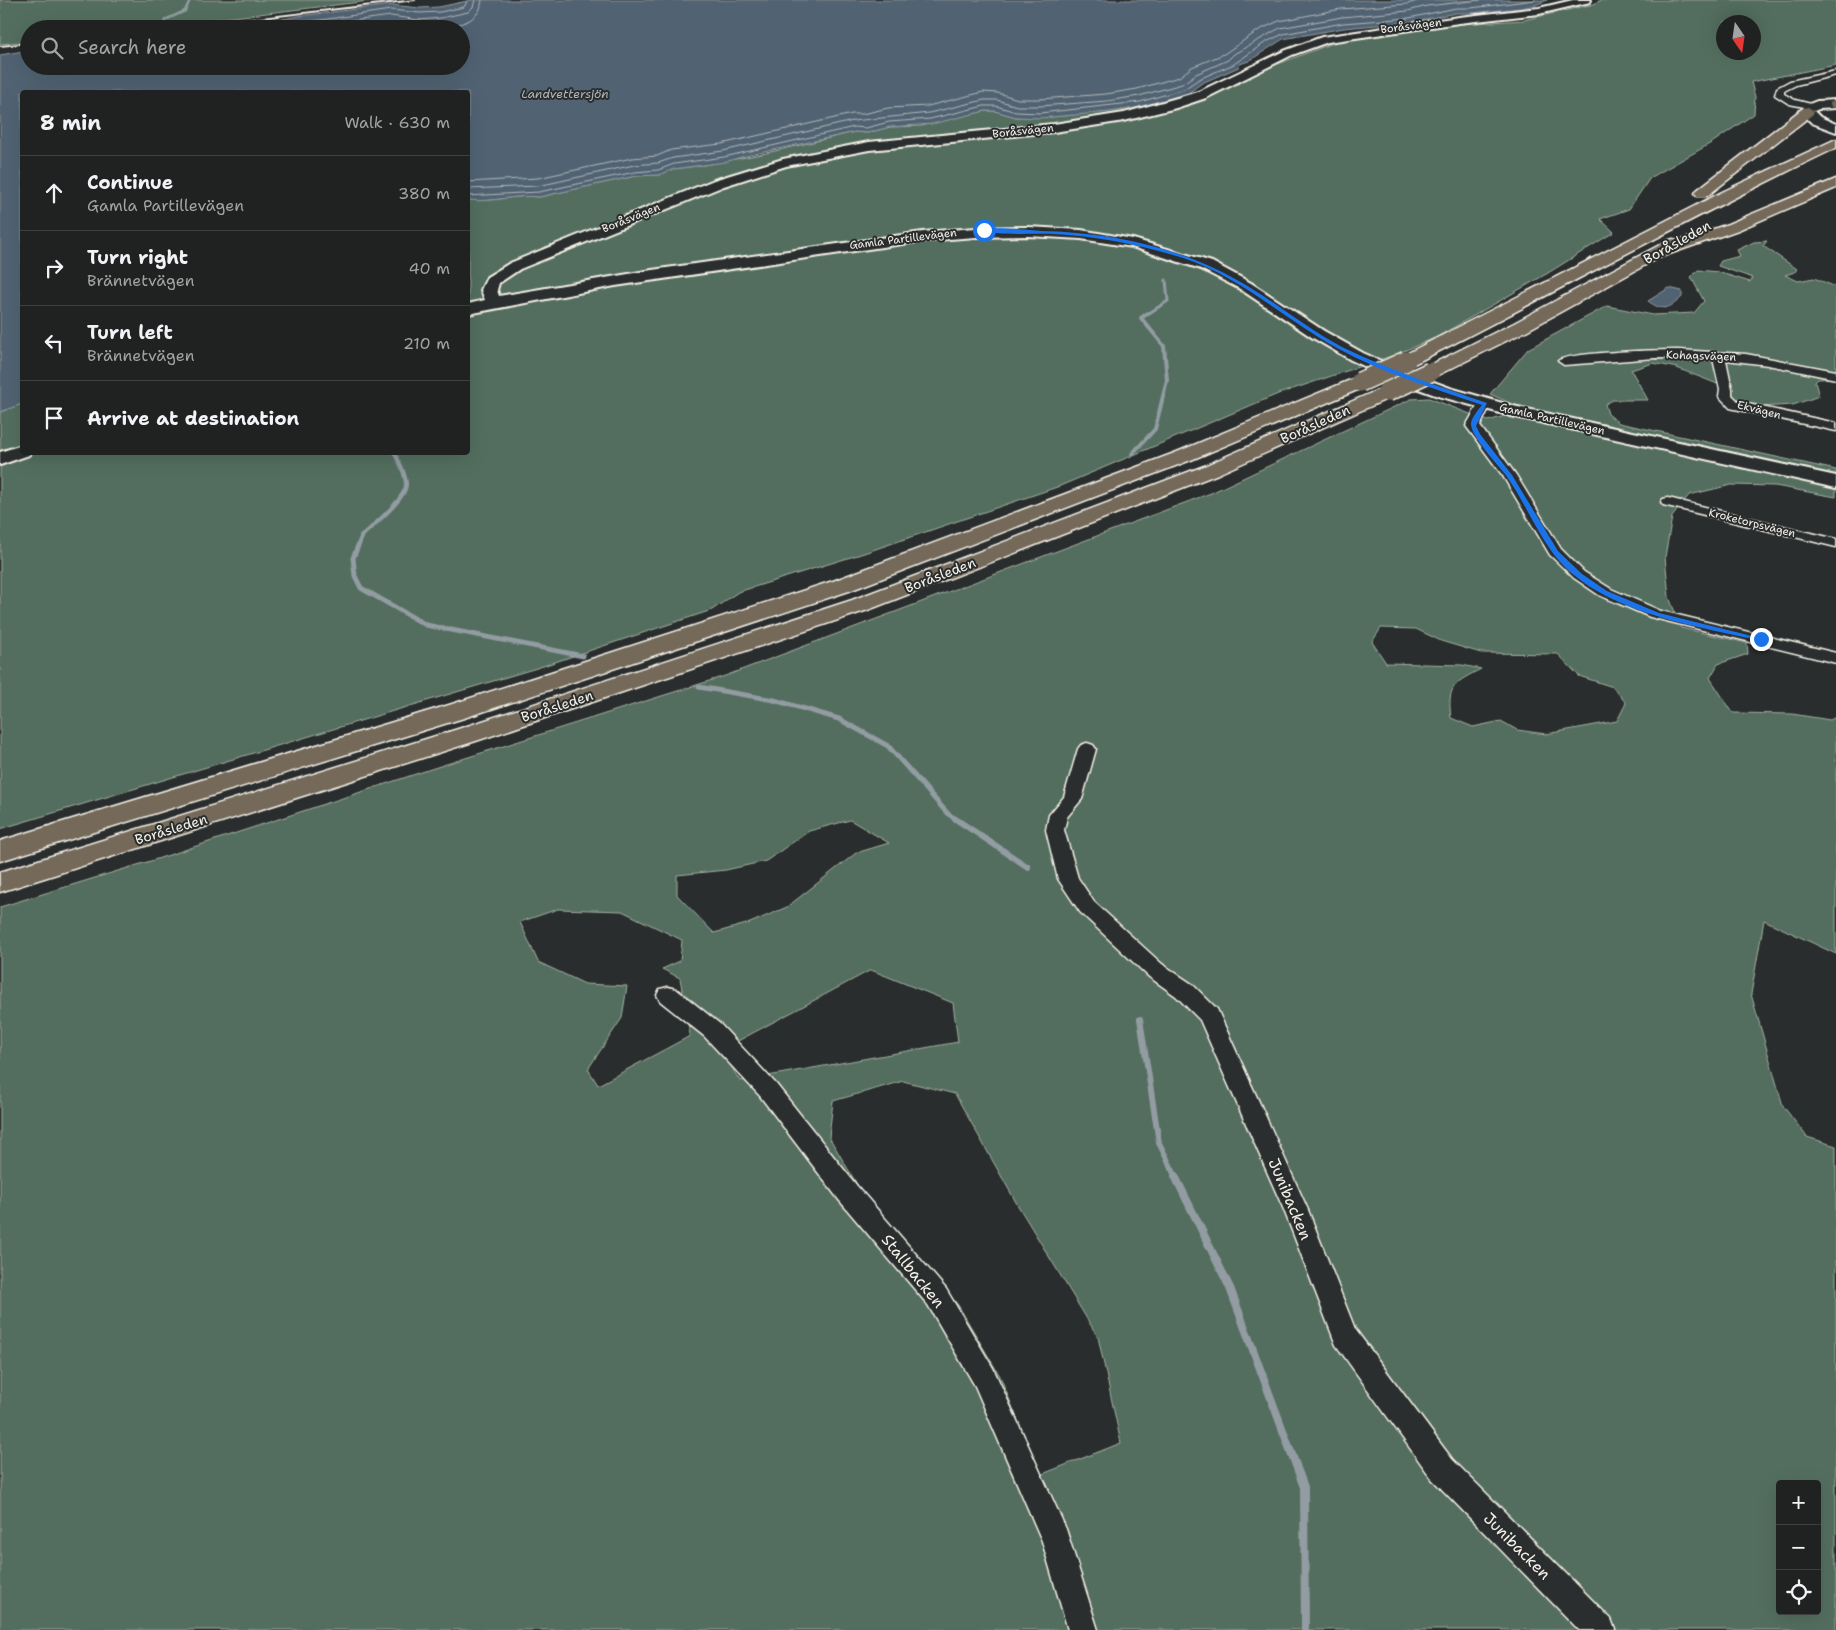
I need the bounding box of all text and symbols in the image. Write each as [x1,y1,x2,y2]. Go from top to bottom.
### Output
street label: Boråsvägen [1380,15,1443,37]
north arrow [1716,15,1761,60]
search box [20,20,470,75]
icon: search [38,34,66,62]
text: Search here [78,35,187,60]
water label: Landvettersjön [521,86,609,102]
text: 8 min [40,109,101,137]
text: Walk · 630 m [344,112,450,133]
street label: Boråsvägen [992,120,1055,142]
text: Continue [87,170,173,195]
icon: ahead [40,179,68,207]
text: 380 m [398,183,450,204]
text: Gamla Partillevägen [87,195,244,216]
street label: Boråsvägen [600,199,663,236]
street label: Boråsleden [1640,216,1714,268]
route start [973,219,996,242]
street label: Gamla Partillevägen [849,225,958,253]
text: Turn right [87,245,188,270]
icon: right [40,254,68,282]
text: 40 m [408,258,450,279]
text: Brännetvägen [87,270,195,291]
text: Turn left [87,320,173,345]
icon: left [40,329,68,357]
text: 210 m [403,333,450,354]
text: Brännetvägen [87,345,195,366]
street label: Kohagsvägen [1666,347,1737,365]
street label: Ekvägen [1735,397,1783,423]
street label: Boråsleden [1277,400,1353,447]
street label: Gamla Partillevägen [1498,400,1607,439]
icon: arrive [40,404,68,432]
text: Arrive at destination [87,406,299,431]
street label: Kroketorpsvägen [1707,505,1797,541]
street label: Boråsleden [902,553,978,597]
route end [1750,628,1773,651]
street label: Boråsleden [519,686,596,726]
street label: Boråsleden [133,809,210,849]
street label: Junibacken [1263,1155,1317,1243]
street label: Stallbacken [877,1230,949,1312]
map controls [1776,1480,1821,1615]
button: + [1776,1480,1821,1525]
street label: Junibacken [1479,1508,1555,1584]
button: − [1776,1525,1821,1570]
button: locate [1776,1570,1821,1615]

